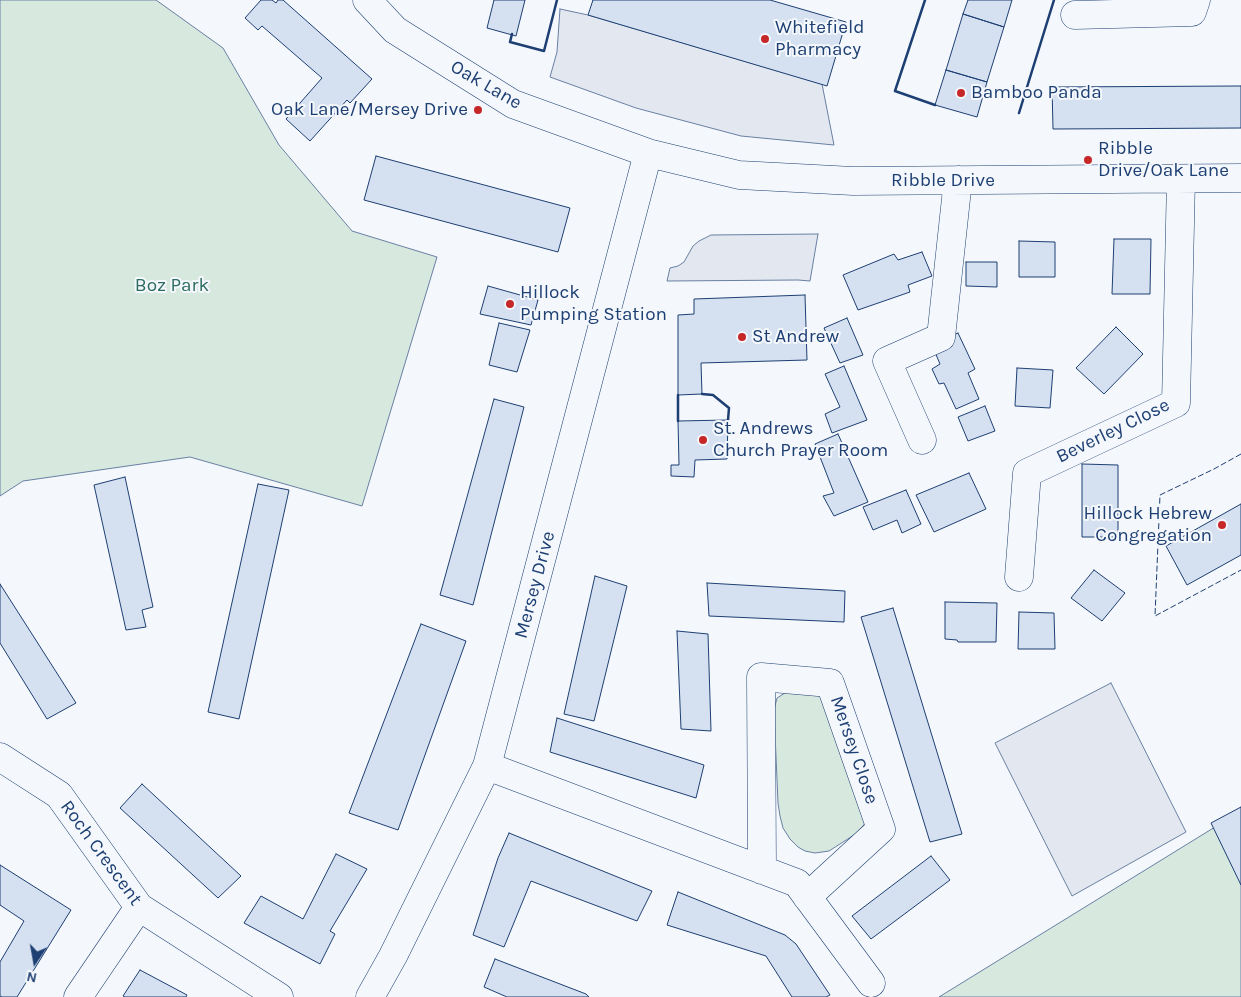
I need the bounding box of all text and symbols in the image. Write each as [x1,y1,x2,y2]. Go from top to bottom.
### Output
place label: Whitefield Pharmacy [775,17,865,61]
marker: Whitefield Pharmacy [759,33,771,45]
street label: Oak Lane [446,56,526,114]
place label: Bamboo Panda [971,82,1102,104]
marker: Bamboo Panda [955,87,967,99]
place label: Oak Lane/Mersey Drive [271,99,468,121]
marker: Oak Lane/Mersey Drive [472,104,484,116]
place label: Ribble Drive/Oak Lane [1098,138,1229,182]
marker: Ribble Drive/Oak Lane [1082,154,1094,166]
street label: Ribble Drive [891,170,995,192]
park label: Boz Park [135,275,209,297]
place label: Hillock Pumping Station [520,282,667,326]
marker: Hillock Pumping Station [504,298,516,310]
place label: St Andrew [752,326,839,348]
marker: St Andrew [736,331,748,343]
street label: Beverley Close [1053,394,1173,468]
place label: St. Andrews Church Prayer Room [713,418,888,462]
marker: St. Andrews Church Prayer Room [697,434,709,446]
place label: Hillock Hebrew Congregation [1083,503,1212,547]
marker: Hillock Hebrew Congregation [1216,519,1228,531]
street label: Mersey Drive [510,529,560,641]
street label: Mersey Close [825,693,883,807]
street label: Roch Crescent [55,796,147,910]
north arrow [10,937,60,987]
text: N [25,968,38,987]

